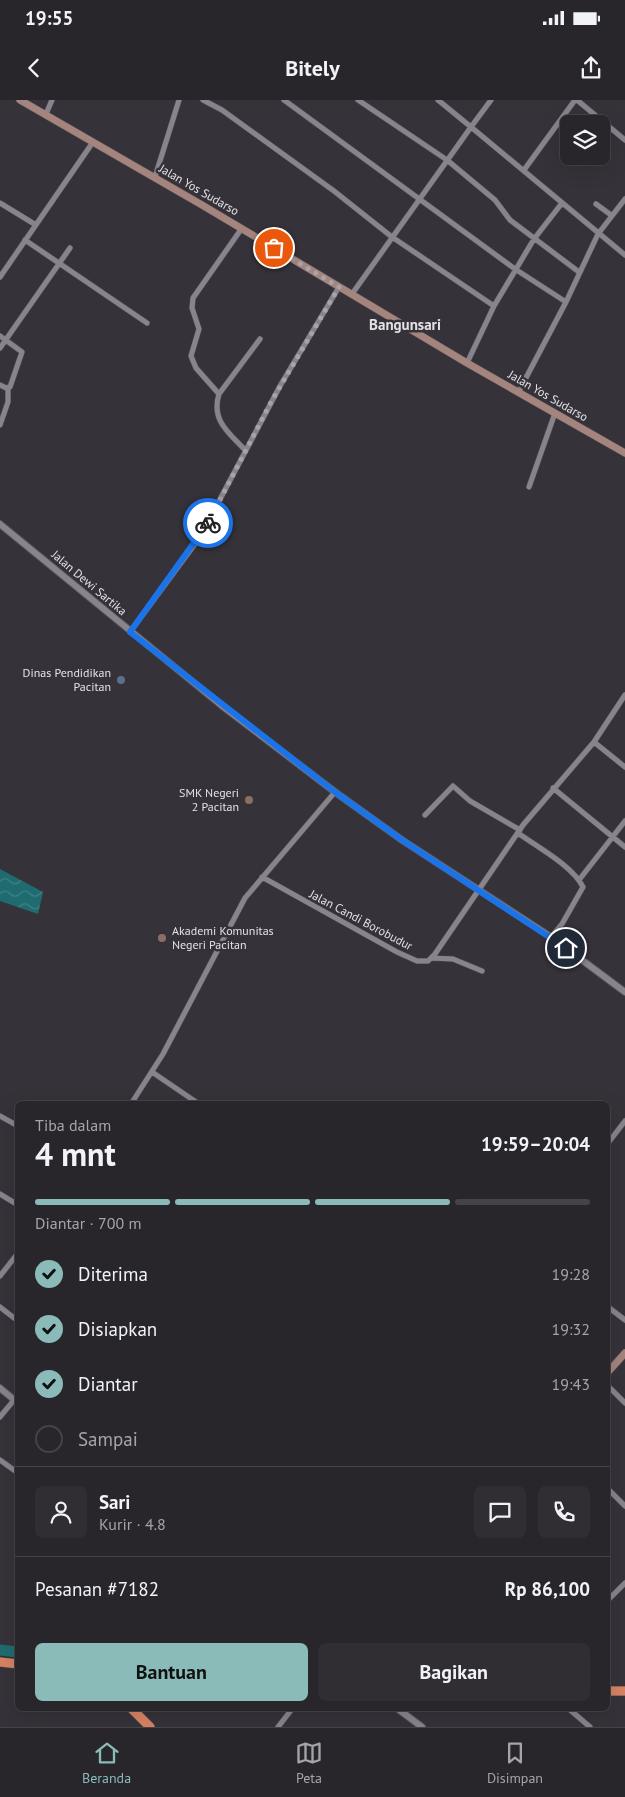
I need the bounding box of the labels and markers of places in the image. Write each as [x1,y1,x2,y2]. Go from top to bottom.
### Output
pin [253,227,295,269]
place label: Dinas Pendidikan Pacitan [23,665,111,694]
marker: Dinas Pendidikan Pacitan [115,674,127,686]
place label: SMK Negeri 2 Pacitan [179,785,239,814]
marker: SMK Negeri 2 Pacitan [243,794,255,806]
place label: Akademi Komunitas Negeri Pacitan [172,923,274,952]
pin [545,927,587,969]
marker: Akademi Komunitas Negeri Pacitan [156,932,168,944]

